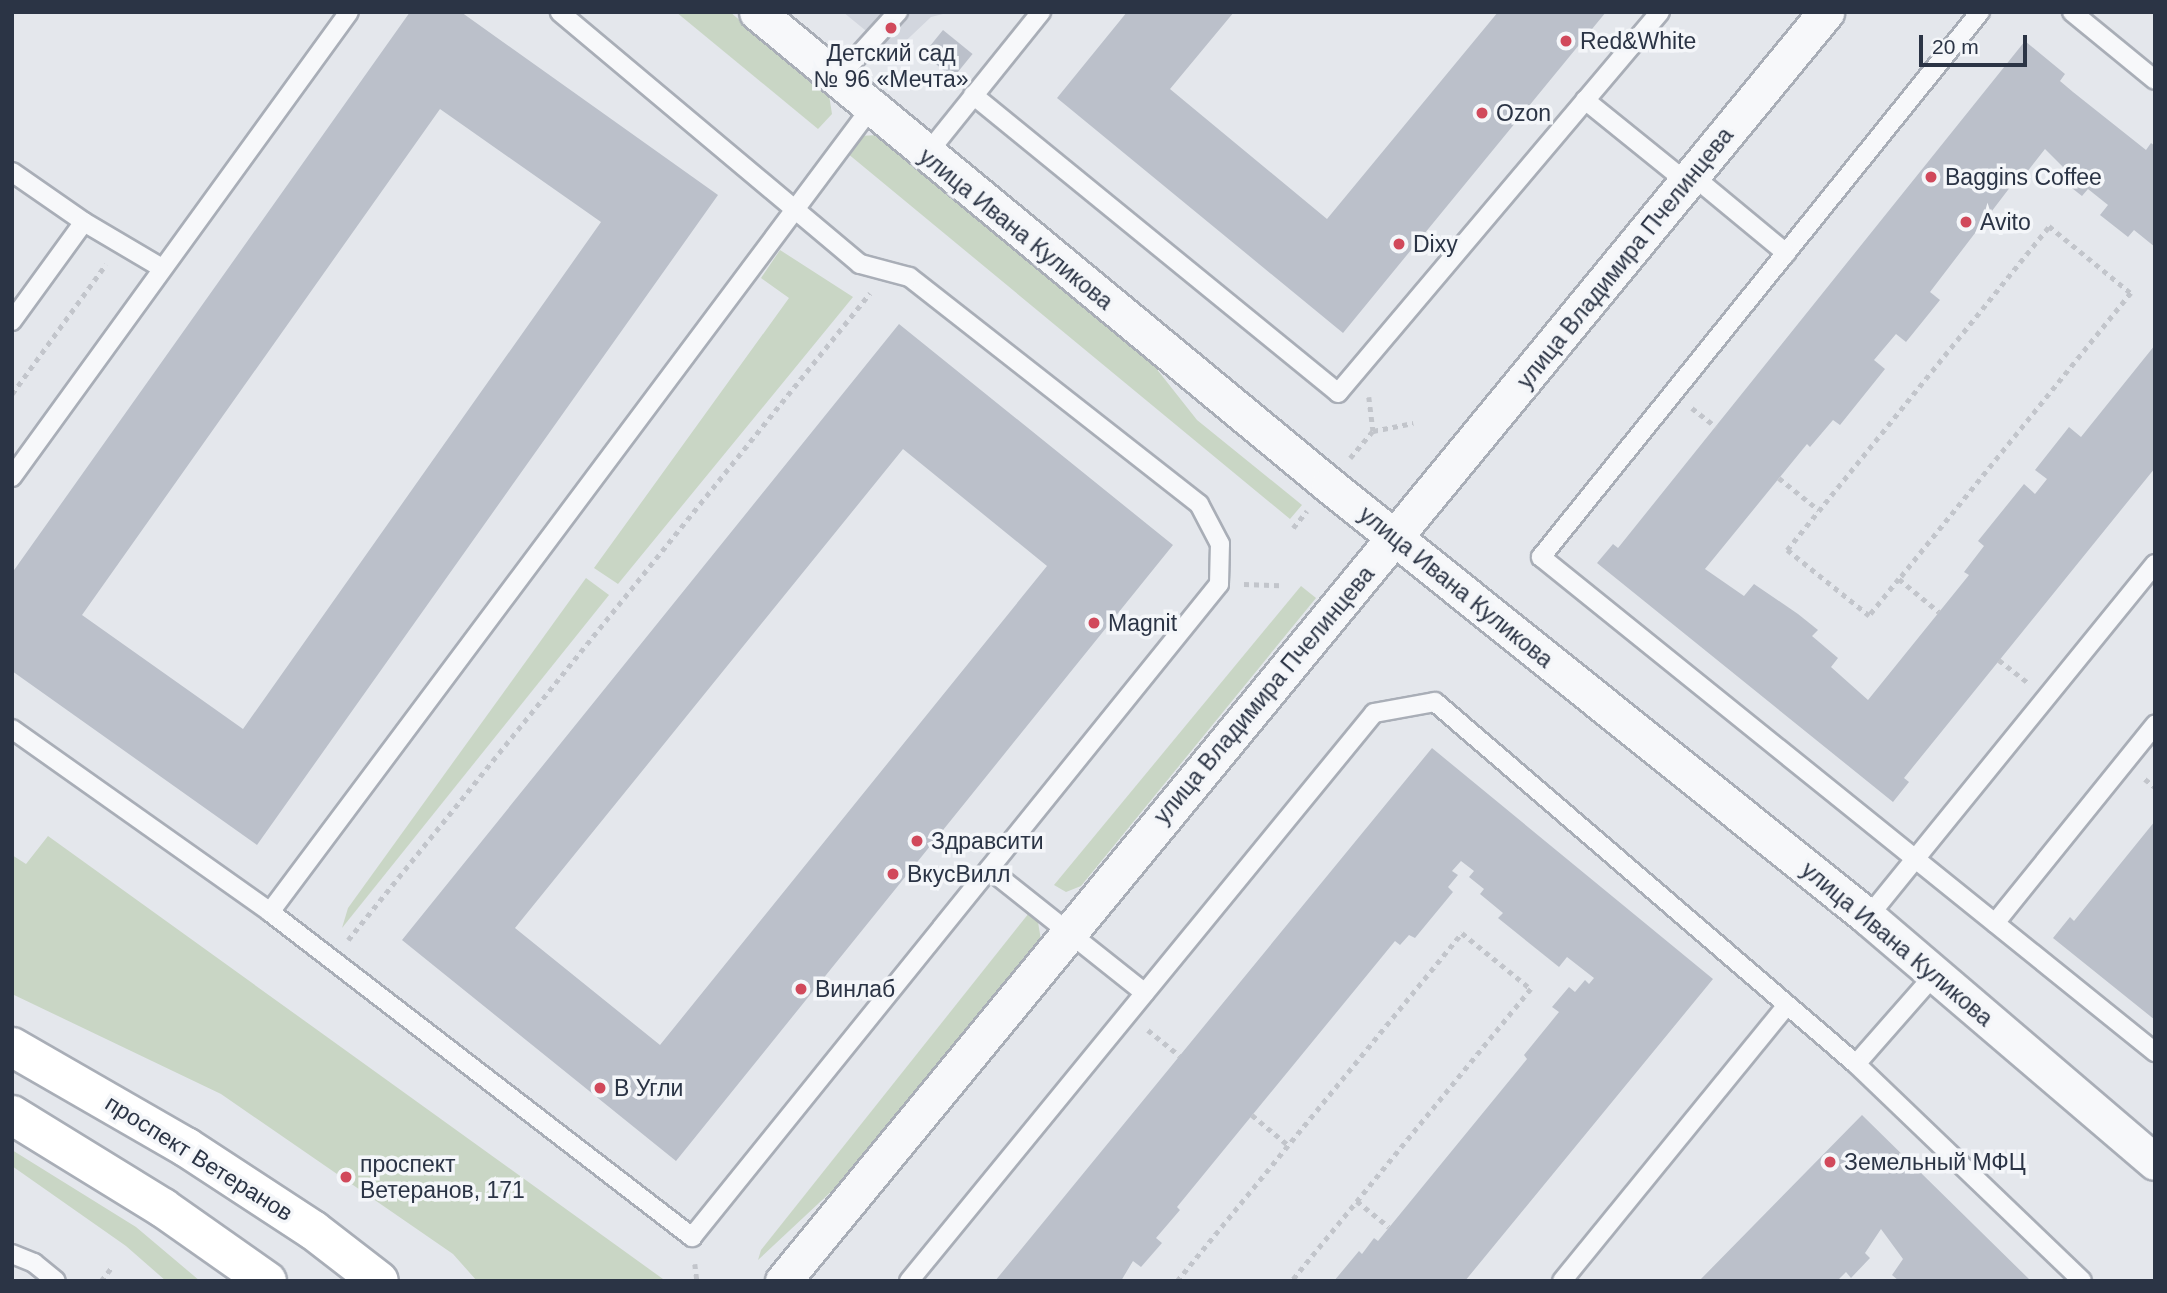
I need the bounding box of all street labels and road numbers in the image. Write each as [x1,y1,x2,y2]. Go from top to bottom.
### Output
street label: улица Владимира Пчелинцева [1511,122,1739,394]
street label: улица Ивана Куликова [914,142,1118,316]
street label: улица Ивана Куликова [1354,500,1558,674]
street label: улица Владимира Пчелинцева [1148,560,1380,830]
street label: улица Ивана Куликова [1796,856,1998,1032]
street label: проспект Ветеранов [100,1089,298,1227]

